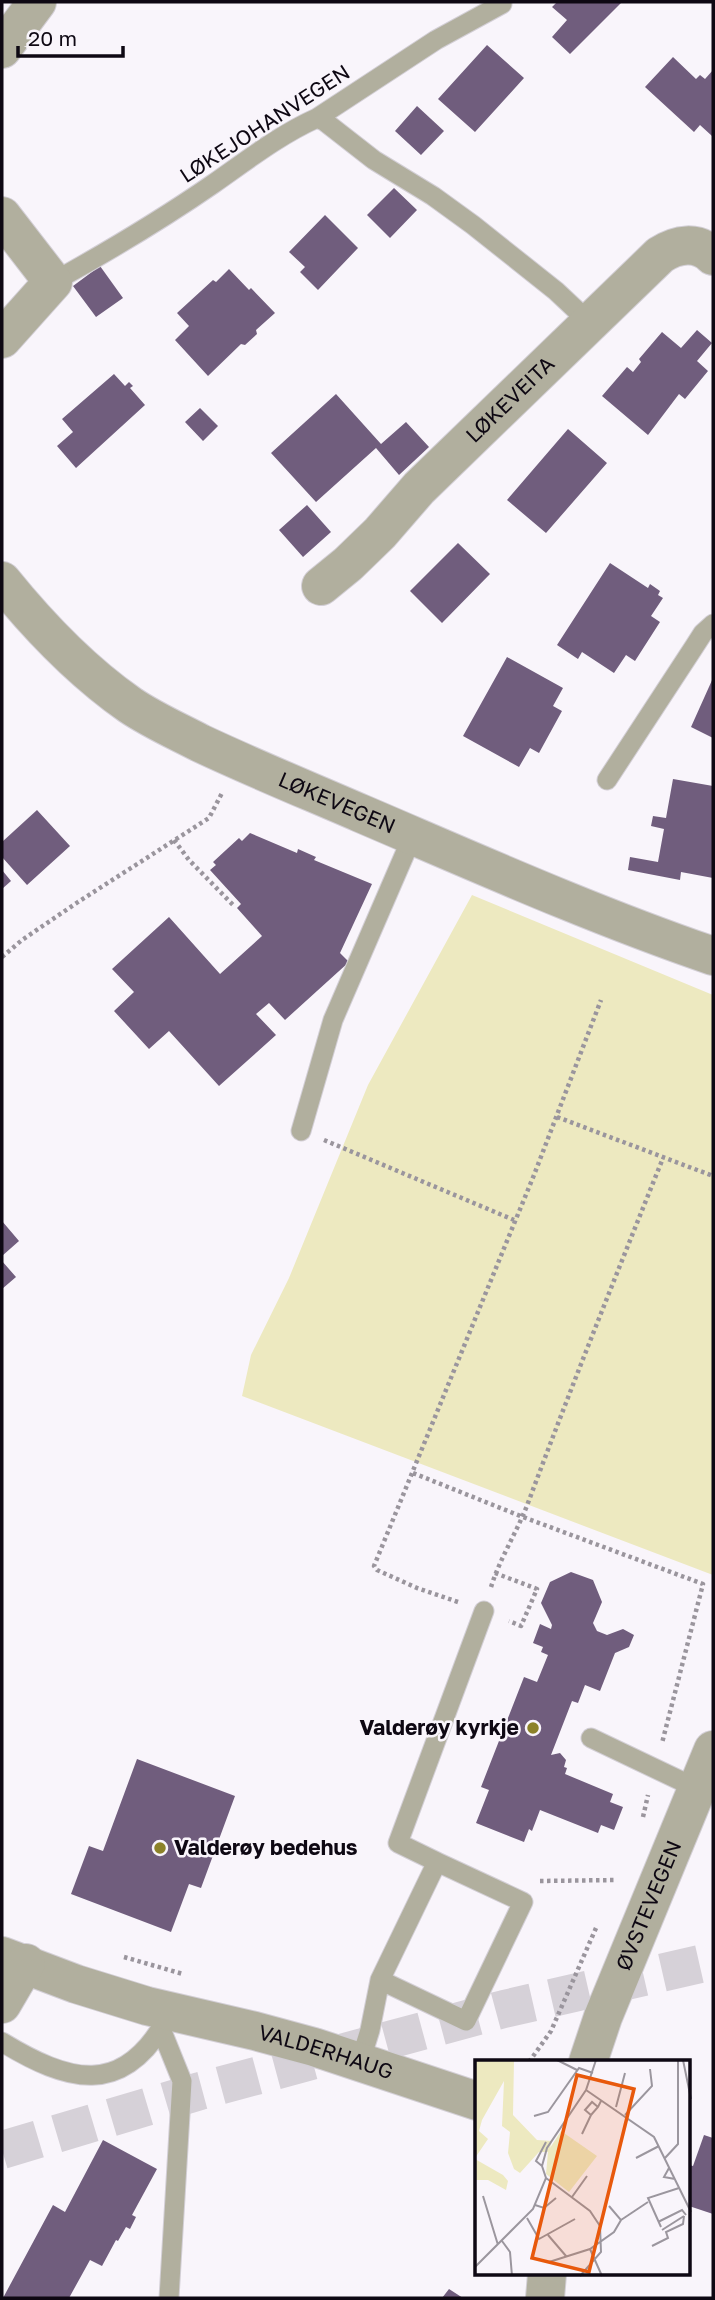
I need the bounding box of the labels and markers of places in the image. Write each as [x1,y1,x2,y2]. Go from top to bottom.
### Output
place label: Valderøy kyrkje [359,1714,519,1740]
marker: Valderøy kyrkje [525,1720,541,1736]
place label: Valderøy bedehus [174,1834,358,1860]
marker: Valderøy bedehus [152,1840,168,1856]

